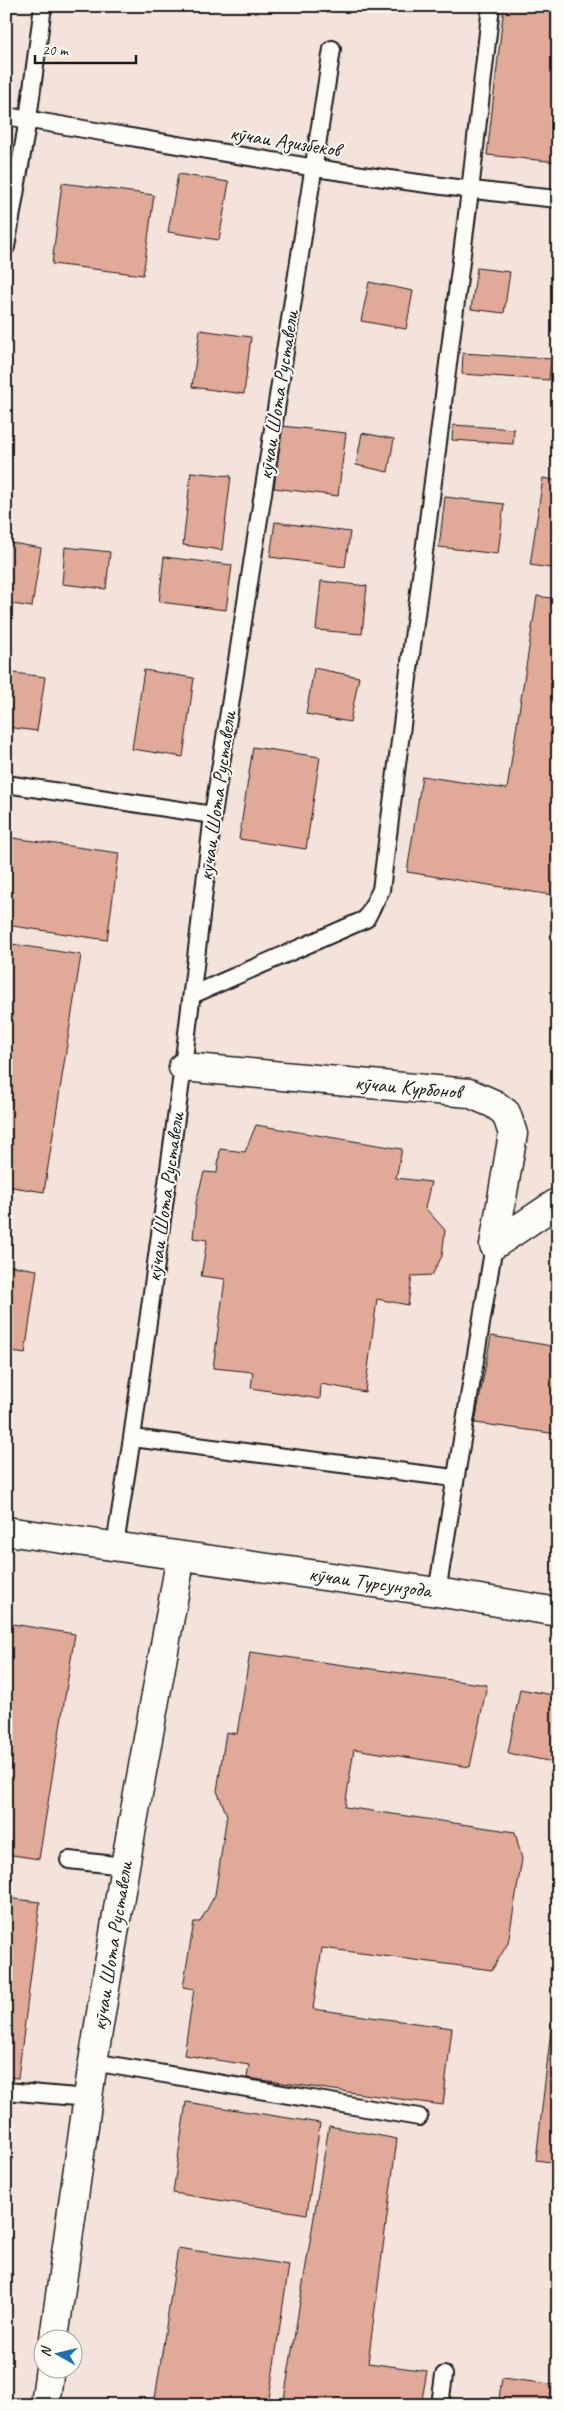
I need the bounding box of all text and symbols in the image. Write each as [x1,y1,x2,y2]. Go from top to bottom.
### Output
scale bar [35,32,136,64]
text: 20 m [42,41,69,60]
street label: кӯчаи Азизбеков [228,119,346,163]
street label: кӯчаи Шота Руставели [252,307,304,481]
street label: кӯчаи Шота Руставели [192,708,242,882]
street label: кӯчаи Курбонов [354,1069,466,1105]
street label: кӯчаи Шота Руставели [140,1109,190,1283]
street label: кӯчаи Турсунзода [307,1561,435,1604]
street label: кӯчаи Шота Руставели [86,1858,138,2032]
north arrow [32,2328,82,2378]
text: N [37,2344,55,2358]

